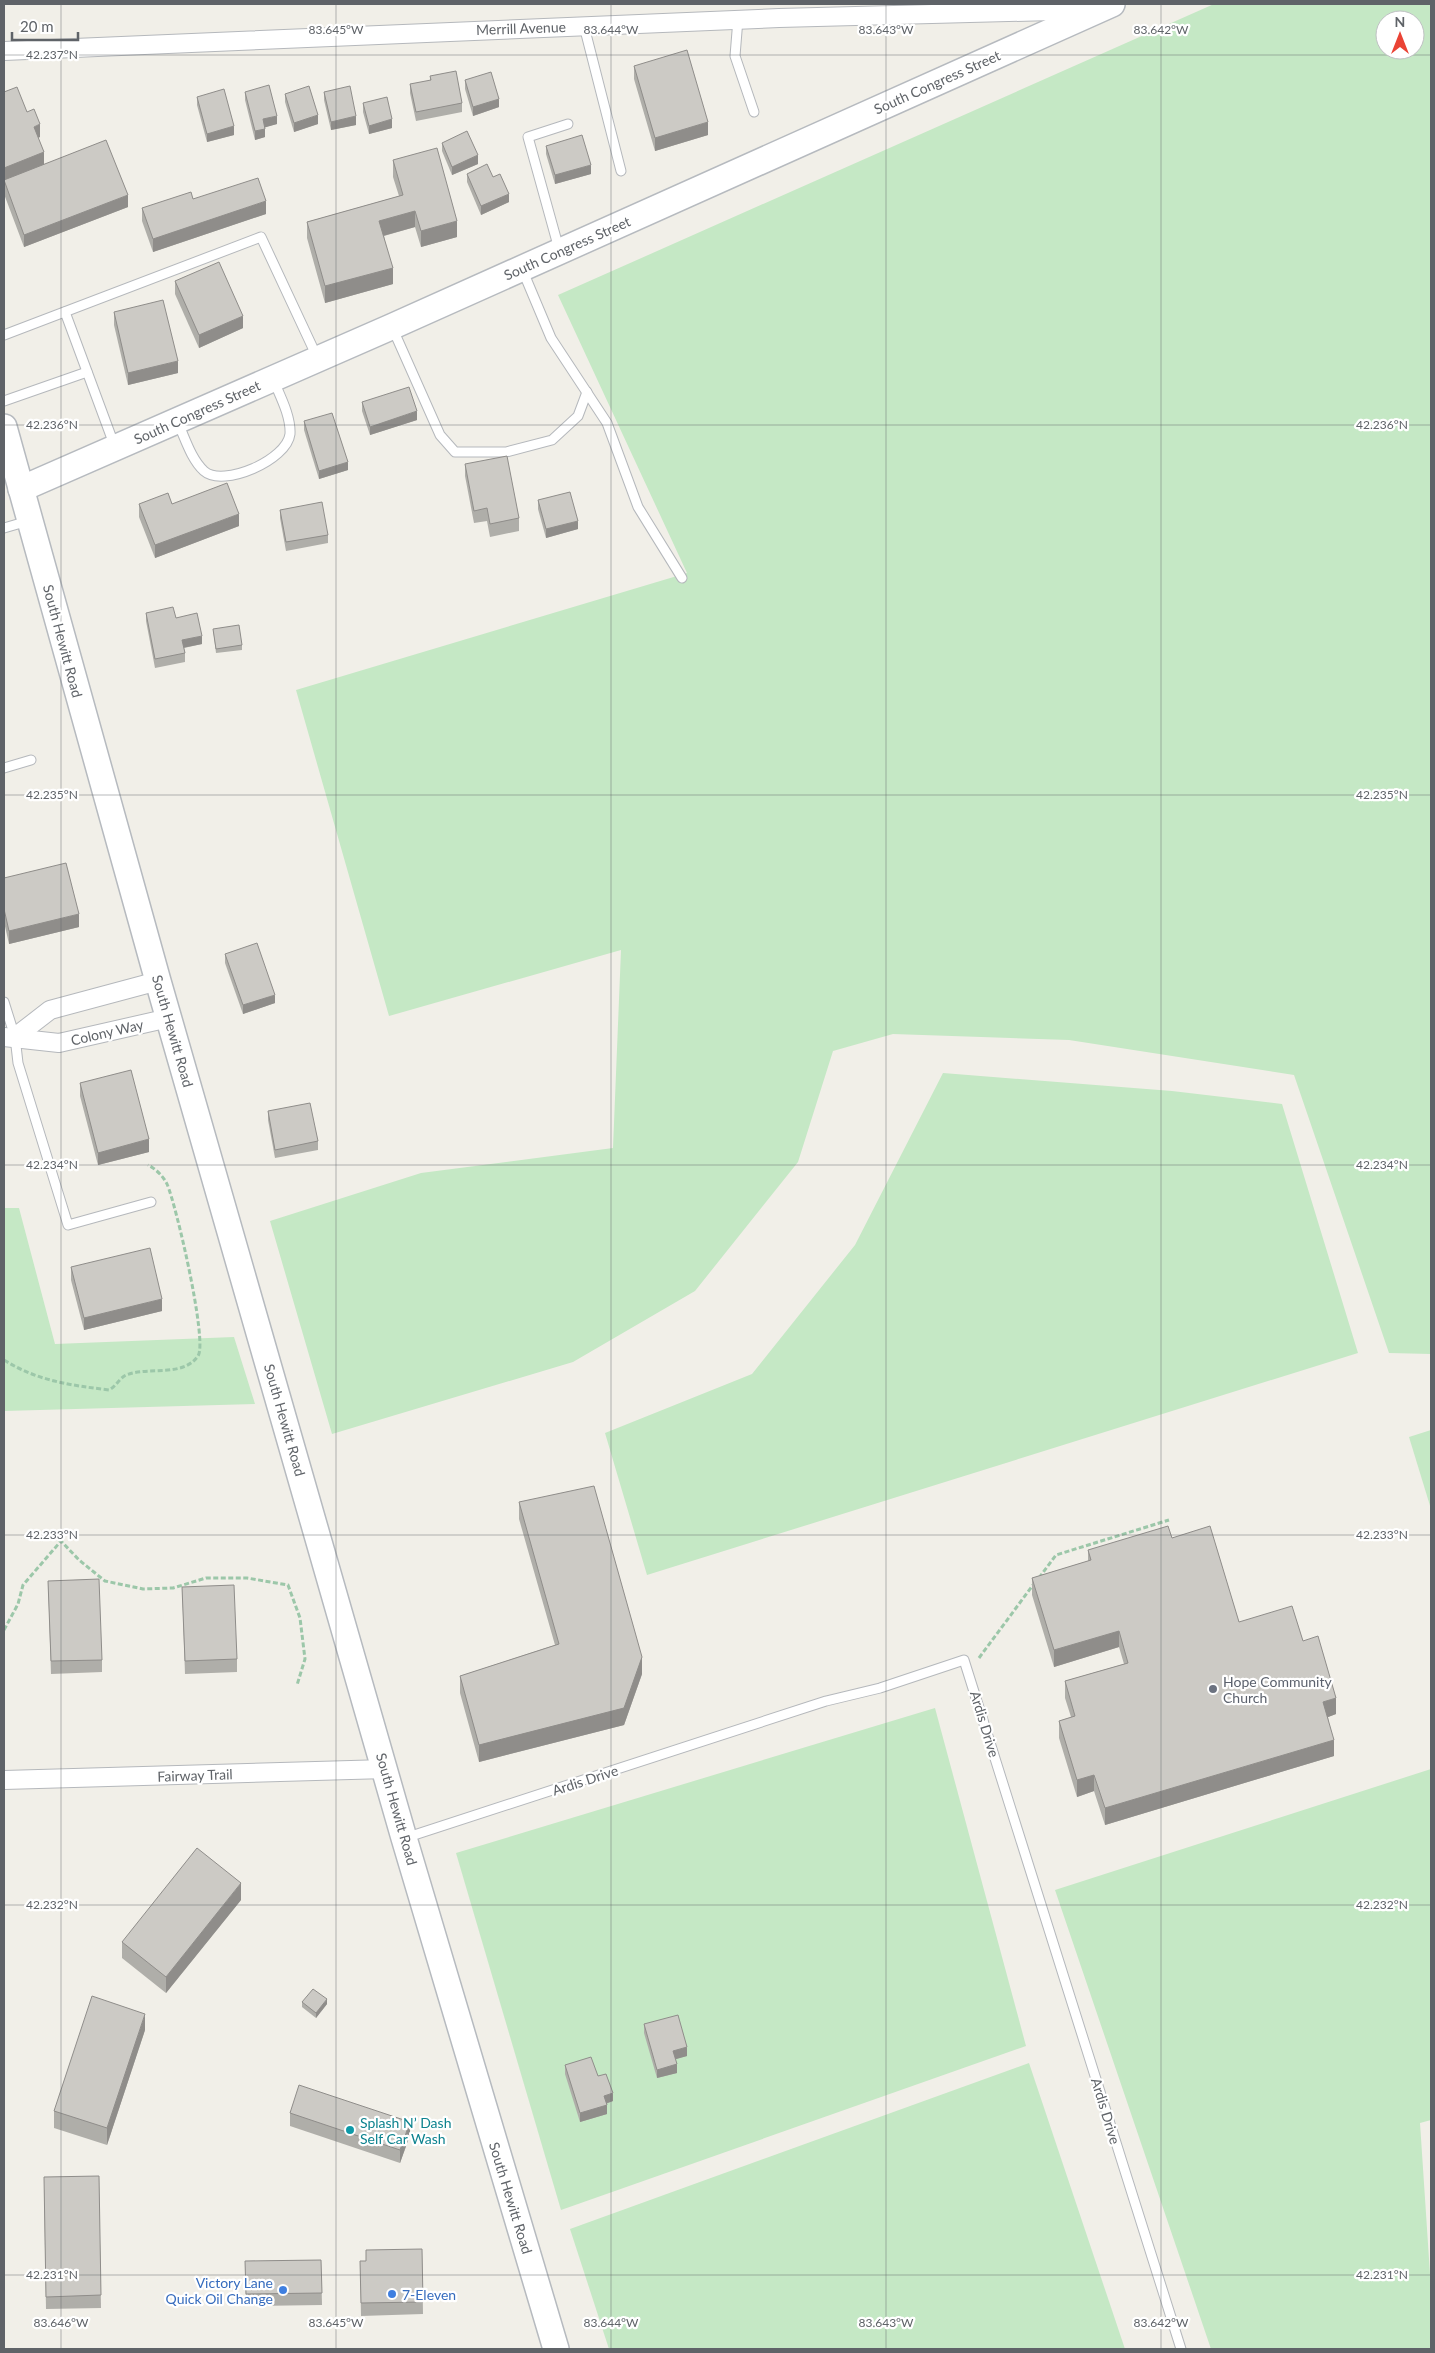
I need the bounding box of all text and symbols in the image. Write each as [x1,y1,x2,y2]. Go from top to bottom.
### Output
scale bar [12,10,79,42]
north arrow [1375,10,1425,60]
text: N [1395,13,1405,30]
text: 20 m [20,17,54,35]
street label: Merrill Avenue [476,18,566,38]
text: 83.645°W [308,22,364,37]
text: 83.644°W [583,22,639,37]
text: 83.643°W [858,22,914,37]
text: 83.642°W [1133,22,1189,37]
street label: South Congress Street [871,46,1003,118]
text: 42.237°N [26,47,78,62]
street label: South Congress Street [501,212,633,284]
street label: South Congress Street [131,376,263,448]
text: 42.236°N [26,417,78,432]
text: 42.236°N [1356,417,1408,432]
street label: South Hewitt Road [40,583,86,699]
text: 42.235°N [26,787,78,802]
text: 42.235°N [1356,787,1408,802]
street label: South Hewitt Road [149,973,197,1089]
street label: Colony Way [69,1015,146,1049]
text: 42.234°N [26,1157,78,1172]
text: 42.234°N [1356,1157,1408,1172]
street label: South Hewitt Road [261,1362,309,1478]
text: 42.233°N [26,1527,78,1542]
text: 42.233°N [1356,1527,1408,1542]
place label: Hope Community Church [1223,1673,1332,1706]
marker: Hope Community Church [1207,1683,1219,1695]
street label: Ardis Drive [967,1689,1003,1759]
street label: South Hewitt Road [373,1751,421,1867]
street label: Ardis Drive [550,1761,620,1799]
street label: Fairway Trail [157,1765,233,1785]
text: 42.232°N [26,1897,78,1912]
text: 42.232°N [1356,1897,1408,1912]
street label: Ardis Drive [1088,2076,1124,2146]
place label: Splash N’ Dash Self Car Wash [360,2114,451,2147]
marker: Splash N’ Dash Self Car Wash [344,2124,356,2136]
street label: South Hewitt Road [486,2140,536,2256]
text: 42.231°N [26,2267,78,2282]
text: 42.231°N [1356,2267,1408,2282]
place label: Victory Lane Quick Oil Change [166,2274,273,2307]
marker: Victory Lane Quick Oil Change [277,2284,289,2296]
place label: 7-Eleven [402,2286,456,2303]
marker: 7-Eleven [386,2288,398,2300]
text: 83.646°W [33,2315,89,2330]
text: 83.645°W [308,2315,364,2330]
text: 83.644°W [583,2315,639,2330]
text: 83.643°W [858,2315,914,2330]
text: 83.642°W [1133,2315,1189,2330]

